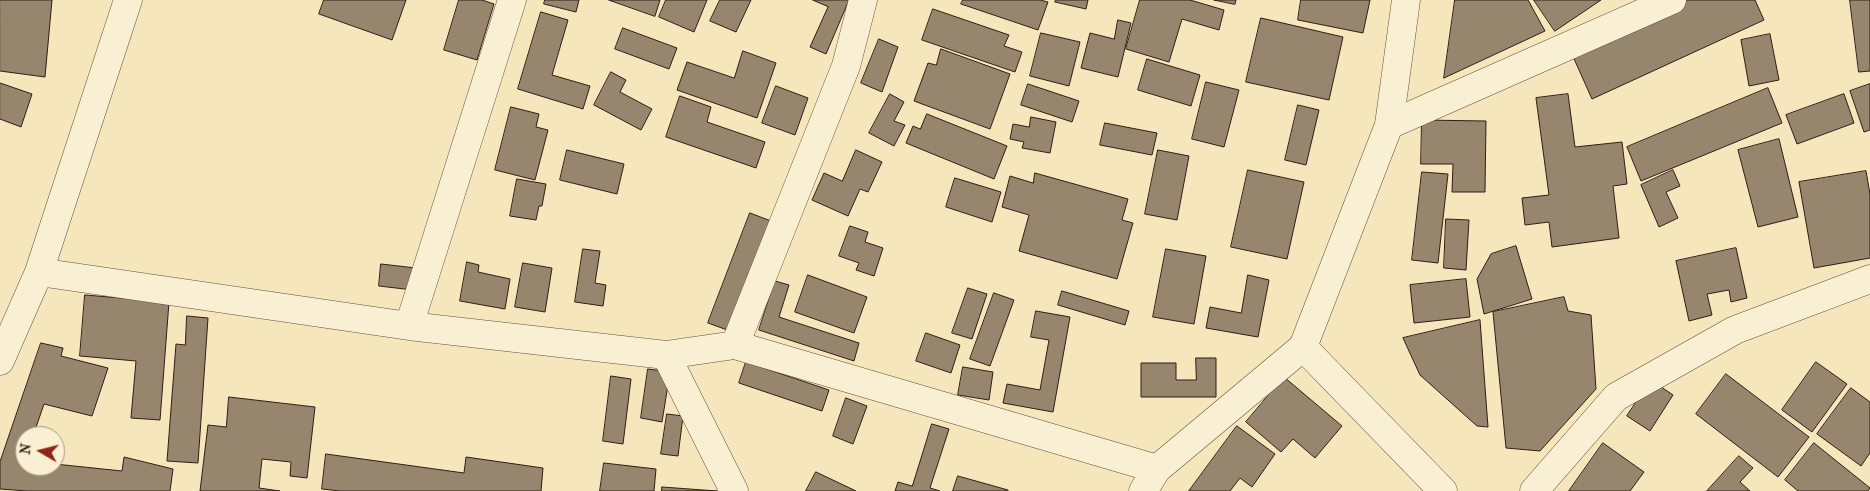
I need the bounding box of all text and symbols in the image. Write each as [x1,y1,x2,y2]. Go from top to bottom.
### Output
north arrow [15,426,65,476]
text: N [16,443,35,455]

